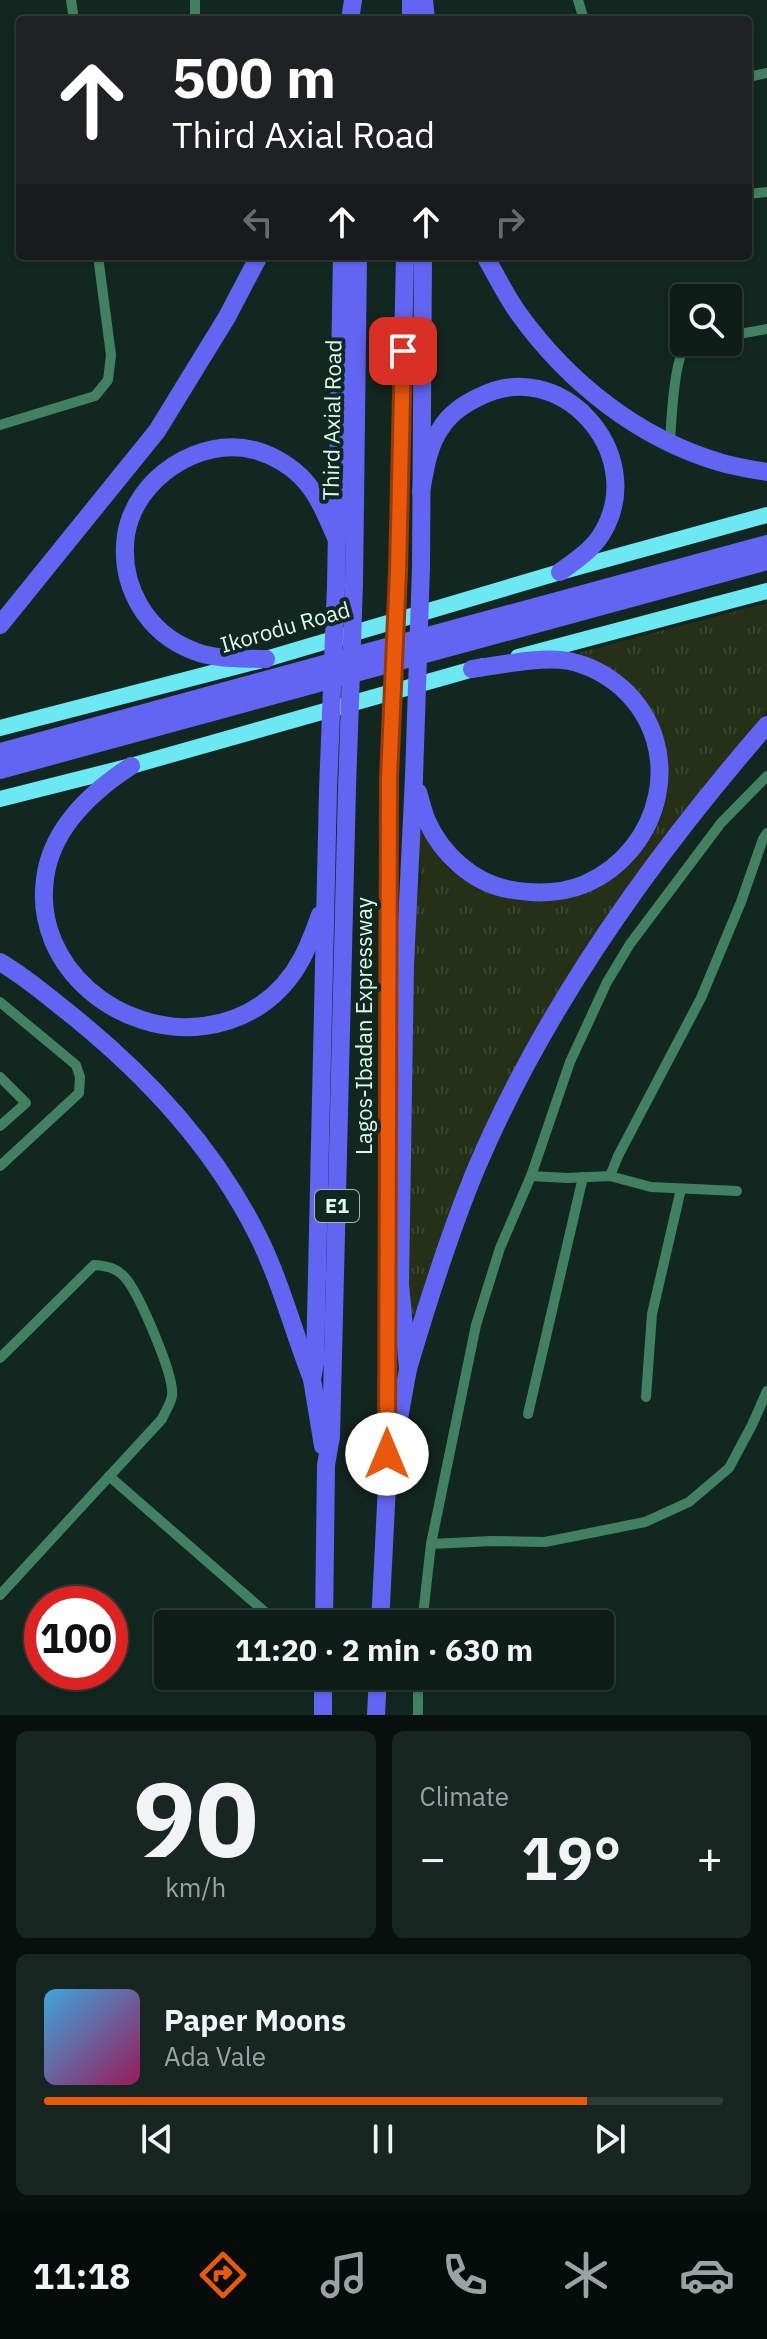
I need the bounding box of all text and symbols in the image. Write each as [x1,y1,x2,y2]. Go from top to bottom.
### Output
text: 500 m [172,41,336,113]
icon: ahead [40,48,144,152]
text: Third Axial Road [172,111,435,158]
icon: left [236,200,280,244]
icon: ahead [320,200,364,244]
icon: ahead [404,200,448,244]
icon: right [488,200,532,244]
map controls [670,284,742,356]
button: search [670,284,742,356]
pin [369,317,437,385]
icon: arrive [381,329,425,373]
street label: Third Axial Road [316,339,347,501]
street label: Ikorodu Road [217,594,353,659]
street label: Lagos-Ibadan Expressway [349,897,378,1155]
road number: E1 [315,1190,359,1222]
position arrow [345,1412,429,1496]
speed limit sign: 100 [24,1586,128,1690]
text: 11:20 · 2 min · 630 m [235,1630,533,1669]
text: 90 [133,1750,258,1886]
text: Climate [420,1779,509,1813]
text: 19° [521,1818,621,1897]
text: − [420,1829,446,1886]
text: + [697,1829,723,1886]
text: km/h [165,1870,226,1904]
text: Paper Moons [164,2000,346,2039]
text: Ada Vale [164,2039,266,2073]
icon: previous [135,2117,179,2161]
icon: pause [361,2117,405,2161]
icon: next [588,2117,632,2161]
icon: directions [195,2247,251,2303]
icon: music [316,2247,372,2303]
icon: phone [437,2247,493,2303]
icon: climate [558,2247,614,2303]
icon: car [679,2247,735,2303]
text: 11:18 [32,2252,131,2299]

